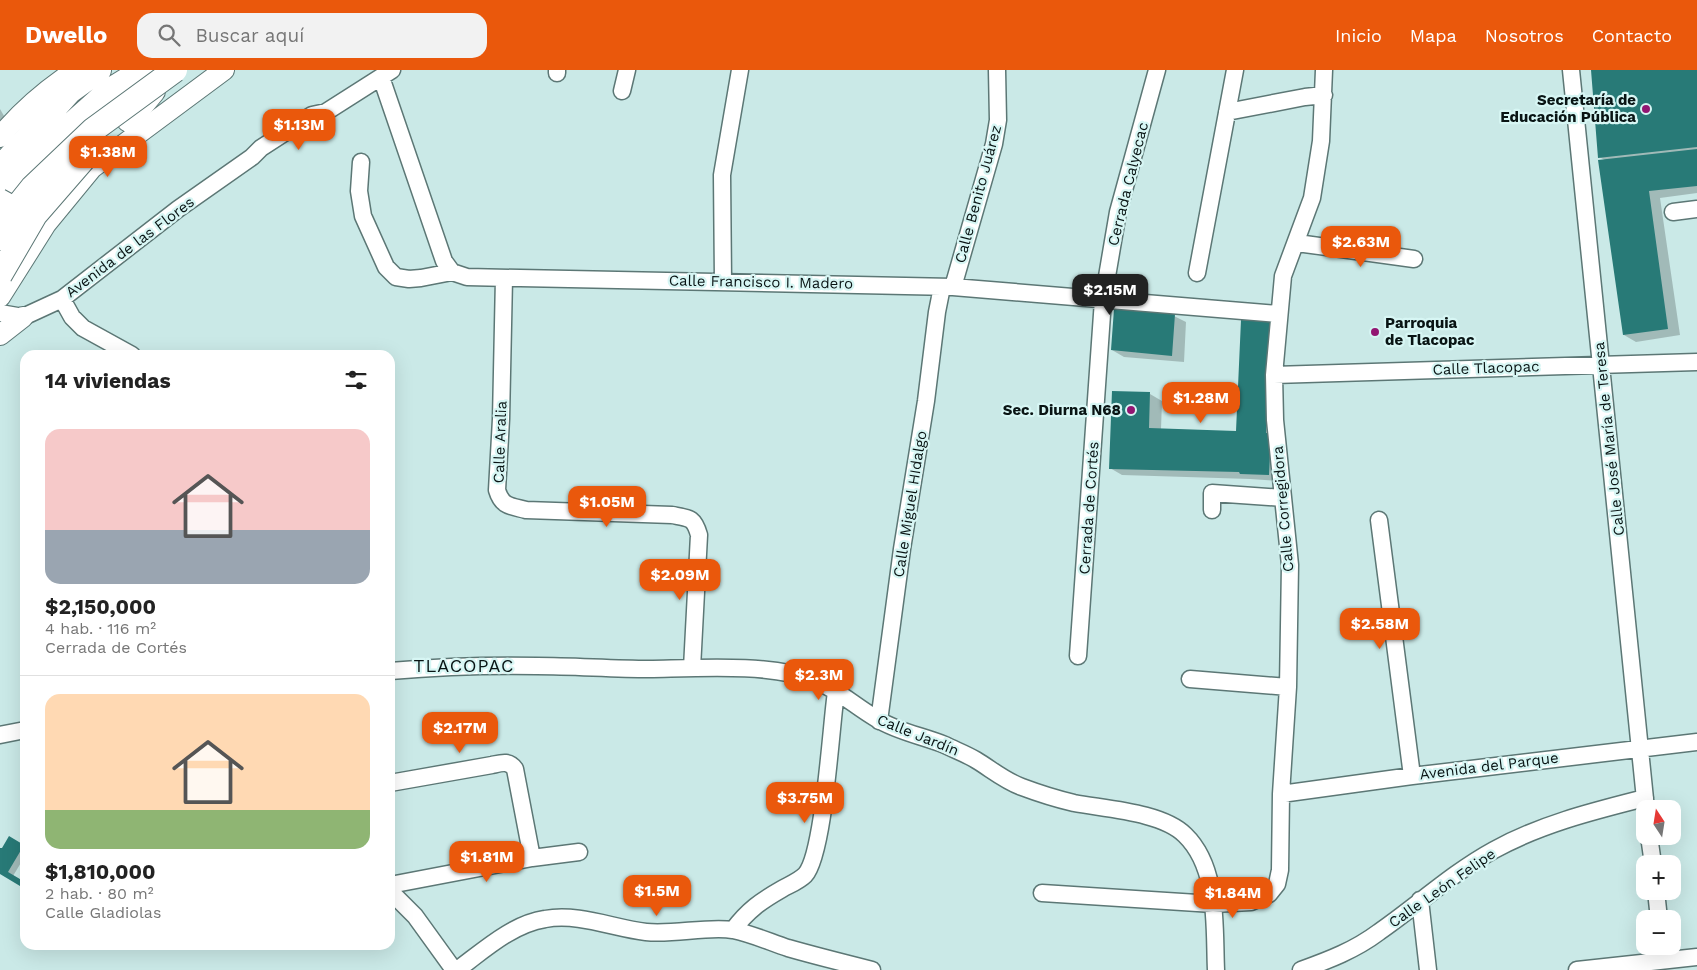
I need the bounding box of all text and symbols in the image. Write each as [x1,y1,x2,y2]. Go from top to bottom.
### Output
search box [137,13,487,58]
text: Dwello [25,21,107,49]
icon: search [155,21,183,49]
text: Buscar aquí [195,24,304,47]
text: Inicio [1335,25,1382,46]
text: Mapa [1410,25,1457,46]
text: Nosotros [1485,25,1564,46]
text: Contacto [1592,25,1672,46]
place label: Secretaría de Educación Pública [1500,91,1636,126]
marker: Secretaría de Educación Pública [1640,103,1652,115]
pin: $1.13M [258,108,340,151]
text: $1.13M [273,115,325,134]
street label: Cerrada Calyecac [1104,120,1152,248]
street label: Calle Benito Juárez [951,123,1005,265]
pin: $1.38M [67,136,149,178]
text: $1.38M [80,142,136,161]
street label: Avenida de las Flores [62,193,198,301]
pin: $2.63M [1320,226,1402,268]
text: $2.63M [1332,232,1390,251]
street label: Calle Francisco I. Madero [669,271,853,293]
pin: $2.15M [1069,274,1151,316]
text: $2.15M [1083,280,1137,299]
place label: Parroquia de Tlacopac [1385,314,1475,349]
marker: Parroquia de Tlacopac [1369,326,1381,338]
street label: Calle José María de Teresa [1590,341,1628,537]
street label: Calle Tlacopac [1432,357,1540,379]
icon: filters [342,366,370,394]
text: 14 viviendas [45,368,171,393]
pin: $1.28M [1160,382,1242,424]
text: $1.28M [1173,388,1229,407]
street label: Calle Aralia [490,400,510,484]
place label: Sec. Diurna N68 [1003,401,1121,419]
marker: Sec. Diurna N68 [1125,404,1137,416]
street label: Calle Miguel HIdalgo [890,429,930,579]
street label: Cerrada de Cortés [1075,441,1103,575]
street label: Calle Corregidora [1268,445,1297,573]
icon: home [163,461,253,551]
pin: $1.05M [566,486,648,528]
text: $1.05M [579,492,635,511]
pin: $2.09M [639,558,721,601]
text: $2.09M [651,565,710,584]
text: $2,150,000 [45,594,156,619]
pin: $2.58M [1339,608,1421,650]
text: $2.58M [1351,614,1409,633]
text: 4 hab. · 116 m² [45,619,156,638]
text: Cerrada de Cortés [45,638,187,657]
district label: TLACOPAC [414,655,514,676]
pin: $2.3M [784,658,854,701]
text: $2.3M [795,665,843,684]
street label: Calle Jardín [874,710,962,760]
pin: $2.17M [419,712,501,754]
text: $2.17M [433,718,487,737]
icon: home [163,727,253,817]
street label: Avenida del Parque [1418,749,1560,783]
pin: $3.75M [764,782,846,824]
text: $3.75M [777,788,833,807]
north arrow [1636,800,1681,845]
map controls [1636,800,1681,955]
pin: $1.81M [446,840,528,883]
street label: Calle León Felipe [1385,844,1499,932]
text: $1.81M [460,847,514,866]
button: + [1636,855,1681,900]
text: $1,810,000 [45,859,156,884]
pin: $1.5M [622,874,692,917]
pin: $1.84M [1192,876,1274,919]
text: $1.5M [634,881,680,900]
text: $1.84M [1205,883,1261,902]
text: 2 hab. · 80 m² [45,884,154,903]
text: Calle Gladiolas [45,903,161,922]
button: − [1636,910,1681,955]

